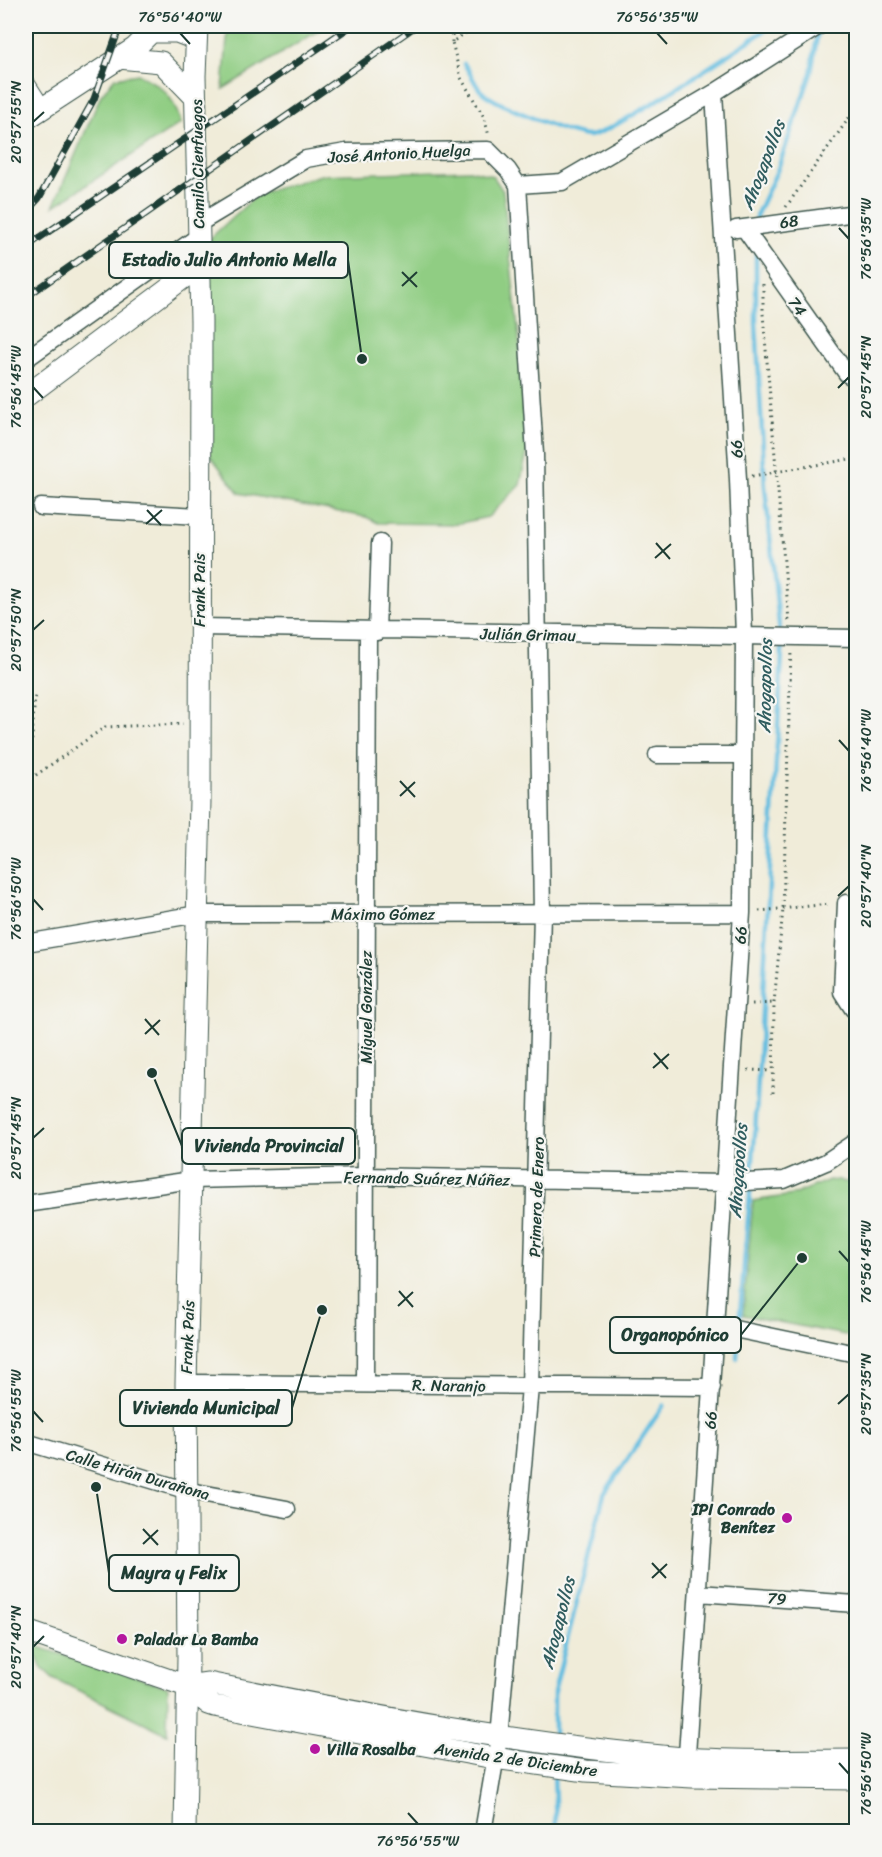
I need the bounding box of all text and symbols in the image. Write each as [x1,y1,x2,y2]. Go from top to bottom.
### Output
text: 76°56'40"W [138,4,222,30]
text: 76°56'35"W [616,4,698,30]
text: 20°57'55"N [3,80,29,163]
street label: Camilo Cienfuegos [182,99,213,229]
water label: Ahogapollos [731,113,796,215]
street label: José Antonio Huelga [326,135,471,172]
text: 76°56'35"W [853,198,879,280]
street label: 68 [778,206,801,237]
callout: Estadio Julio Antonio Mella [109,242,348,278]
text: Estadio Julio Antonio Mella [122,244,337,276]
street label: 74 [780,290,815,322]
text: 20°57'45"N [853,335,879,419]
text: 76°56'45"W [3,345,29,429]
street label: 66 [721,439,752,459]
street label: Frank Pais [185,552,214,627]
text: 20°57'50"N [3,588,29,672]
street label: Julián Grimau [479,619,577,650]
water label: Ahogapollos [748,636,782,734]
text: 76°56'40"W [853,709,879,793]
text: 20°57'40"N [853,844,879,928]
text: 76°56'50"W [3,857,29,941]
street label: Máximo Gómez [331,900,435,929]
street label: 66 [725,925,756,945]
street label: Miguel González [352,950,381,1064]
text: 20°57'45"N [3,1096,29,1180]
water label: Ahogapollos [719,1121,757,1220]
callout: Vivienda Provincial [182,1128,355,1164]
text: Vivienda Provincial [194,1130,344,1162]
street label: Primero de Enero [520,1136,553,1258]
street label: Fernando Suárez Núñez [344,1163,511,1194]
text: 76°56'45"W [853,1220,879,1304]
street label: Frank País [172,1299,203,1374]
callout: Organopónico [610,1317,741,1353]
text: Organopónico [621,1319,730,1351]
text: 20°57'35"N [853,1352,879,1435]
text: 76°56'55"W [3,1369,29,1452]
street label: R. Naranjo [412,1370,486,1401]
callout: Vivienda Municipal [120,1390,292,1426]
text: Vivienda Municipal [132,1392,280,1424]
street label: 66 [695,1410,726,1430]
street label: Calle Hirán Durañona [62,1440,213,1509]
place label: IPI Conrado Benítez [691,1495,775,1542]
marker: IPI Conrado Benítez [780,1511,794,1525]
callout: Mayra y Felix [109,1555,239,1591]
text: Mayra y Felix [120,1557,228,1589]
water label: Ahogapollos [531,1571,585,1673]
street label: 79 [766,1583,788,1614]
text: 20°57'40"N [3,1605,29,1689]
place label: Paladar La Bamba [134,1625,259,1654]
marker: Paladar La Bamba [115,1632,129,1646]
text: 76°56'50"W [853,1732,879,1816]
street label: Avenida 2 de Diciembre [431,1734,599,1785]
place label: Villa Rosalba [327,1735,417,1764]
marker: Villa Rosalba [308,1742,322,1756]
text: 76°56'55"W [377,1828,460,1854]

